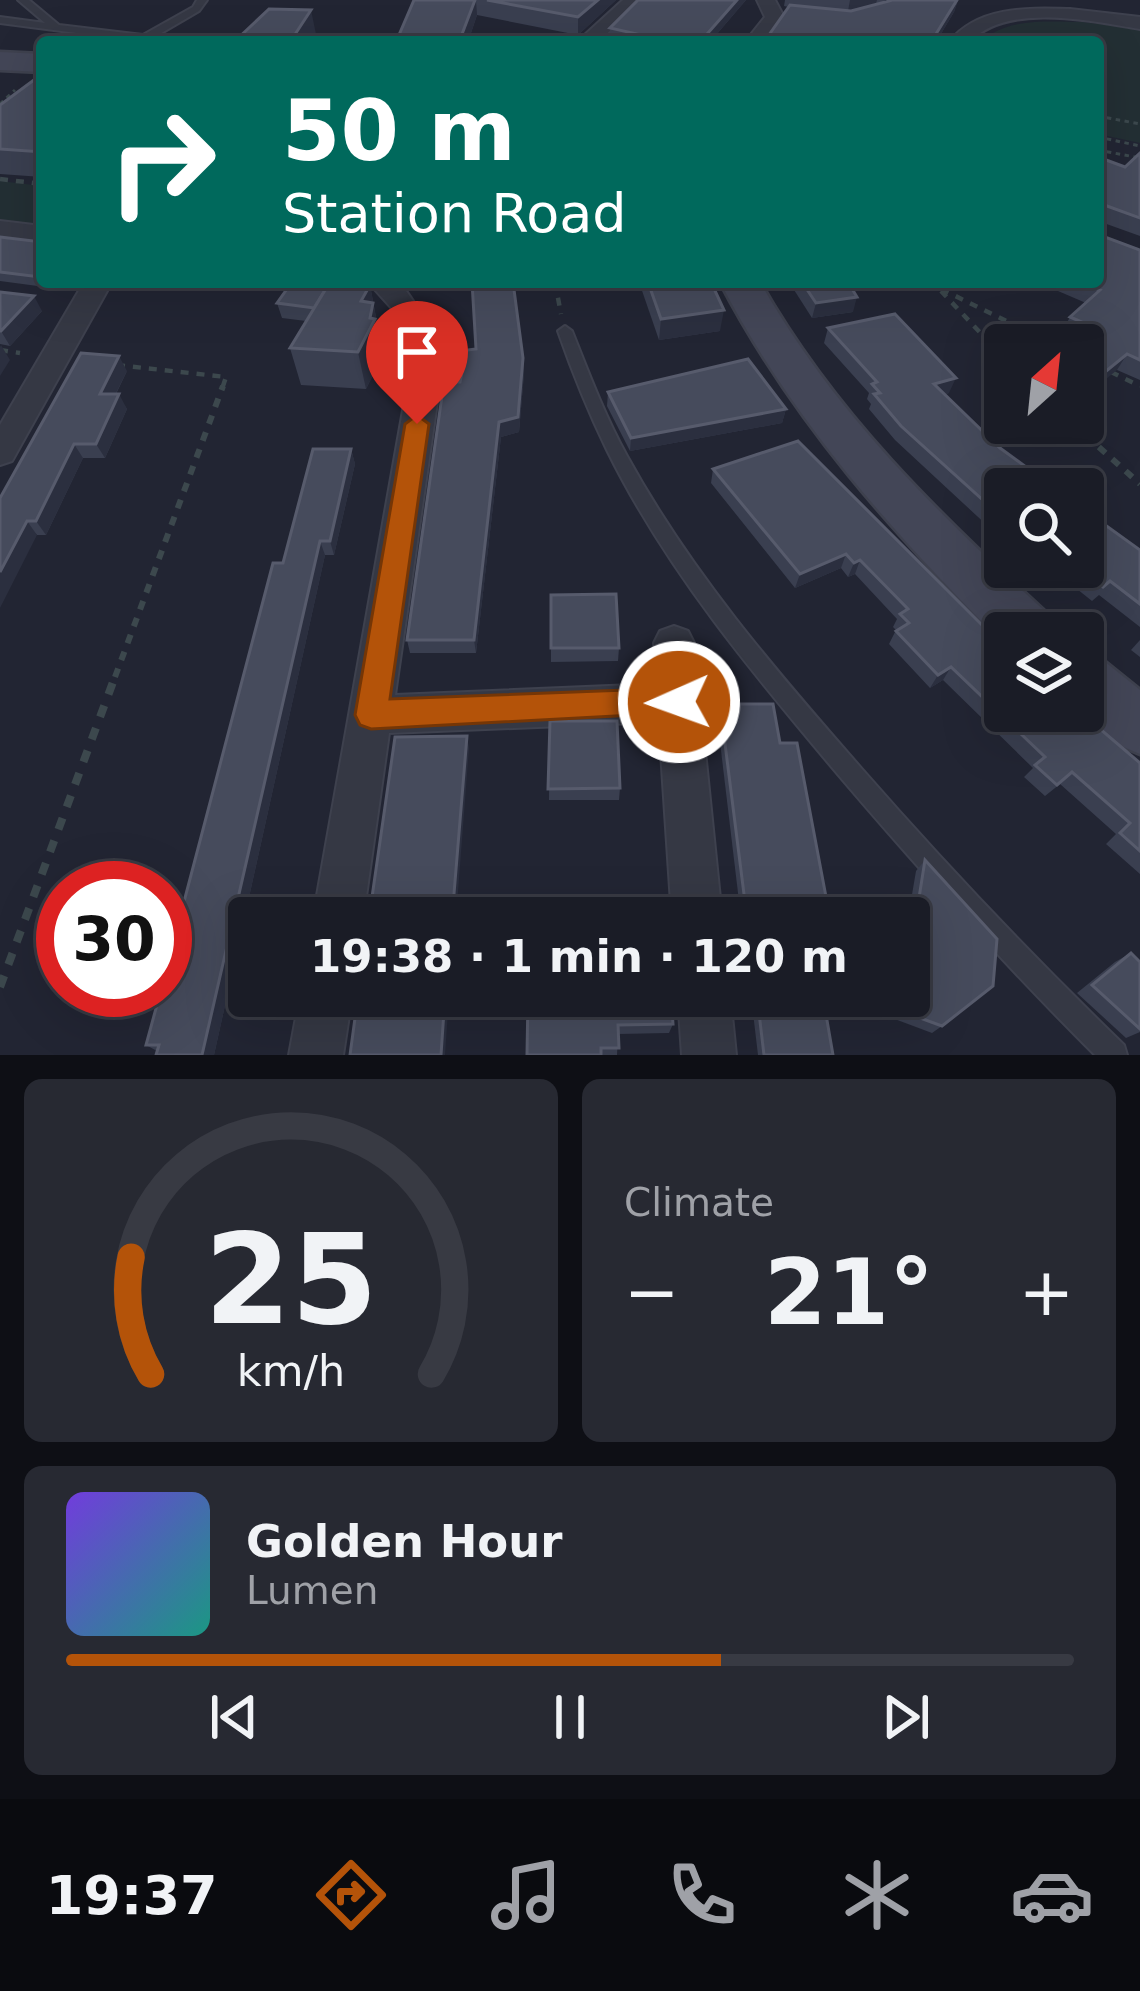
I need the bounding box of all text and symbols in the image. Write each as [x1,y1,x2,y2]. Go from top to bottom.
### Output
text: 50 m [282,82,516,180]
icon: right [84,84,240,240]
text: Station Road [282,182,627,245]
pin [366,301,468,424]
icon: arrive [384,319,450,385]
north arrow [984,324,1104,444]
map controls [984,324,1104,732]
button: search [984,468,1104,588]
button: layers [984,612,1104,732]
position arrow [616,639,742,765]
speed limit sign: 30 [36,861,192,1017]
text: 19:38 · 1 min · 120 m [310,930,848,983]
text: Climate [624,1180,774,1225]
text: 25 [204,1207,378,1352]
text: 21° [764,1240,934,1345]
text: − [624,1254,679,1331]
text: + [1019,1254,1074,1331]
text: km/h [237,1345,345,1395]
text: Golden Hour [246,1515,563,1568]
text: Lumen [246,1568,378,1613]
icon: previous [201,1684,267,1750]
icon: pause [537,1684,603,1750]
icon: next [873,1684,939,1750]
icon: directions [309,1853,393,1937]
icon: music [484,1853,568,1937]
icon: phone [660,1853,744,1937]
icon: climate [835,1853,919,1937]
icon: car [1010,1853,1094,1937]
text: 19:37 [46,1864,218,1927]

